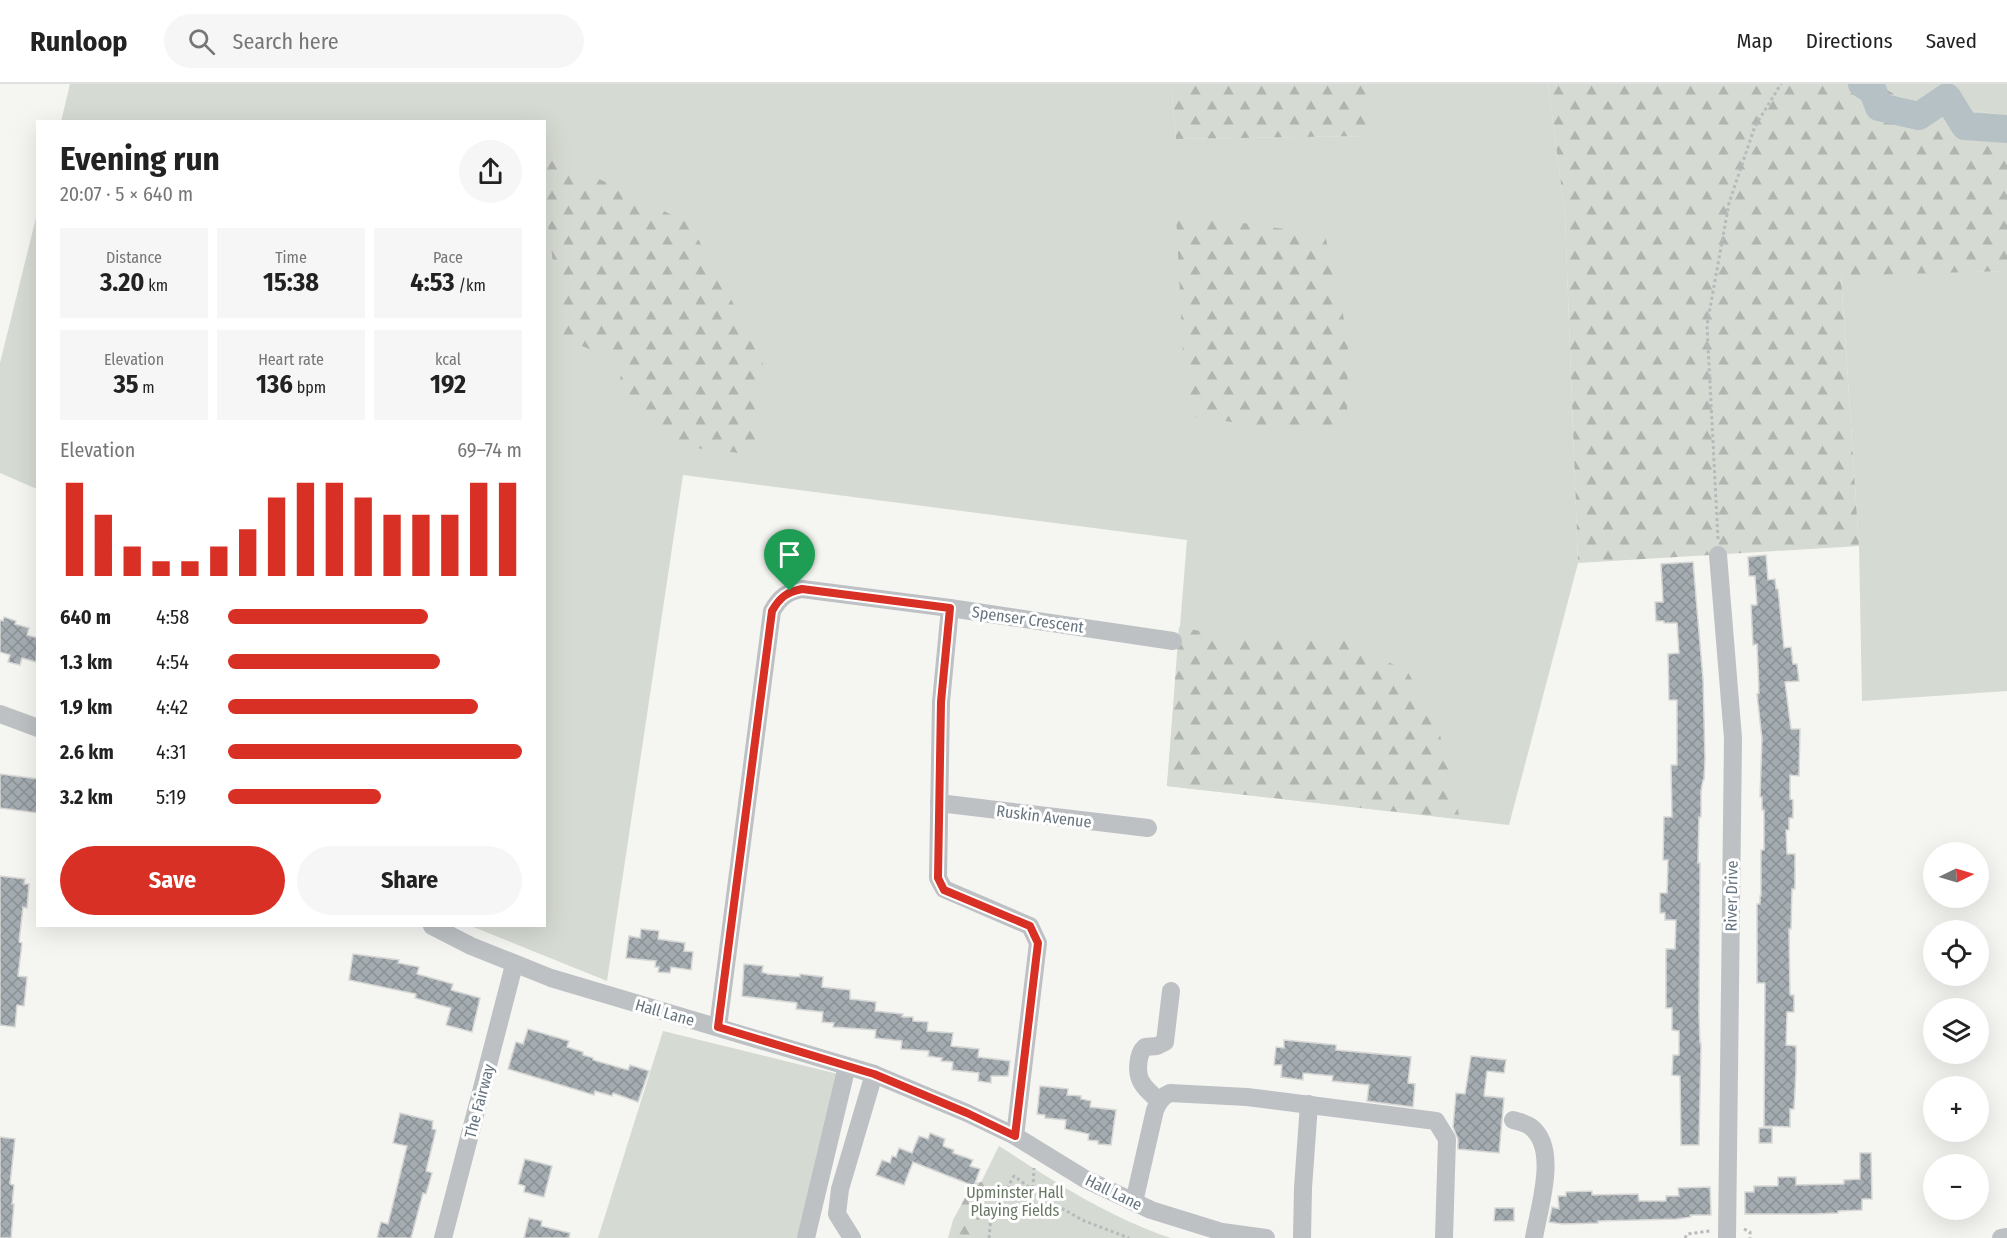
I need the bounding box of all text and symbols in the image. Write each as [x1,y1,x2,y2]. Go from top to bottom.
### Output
search box [164,14,584,68]
text: Runloop [30,25,128,58]
icon: search [185,25,218,58]
text: Search here [233,28,339,55]
text: Map [1736,28,1773,54]
text: Directions [1806,28,1893,54]
text: Saved [1926,28,1977,54]
text: Evening run [60,139,220,179]
button: share [459,140,522,203]
text: 20:07 · 5 × 640 m [60,182,193,206]
text: Distance [106,248,162,267]
text: Time [275,248,307,267]
text: Pace [433,248,463,267]
text: 3.20 [100,267,144,298]
text: 15:38 [263,267,319,298]
text: 4:53 [410,267,455,298]
text: km [144,276,168,295]
text: /km [455,276,486,295]
text: Elevation [104,350,164,369]
text: Heart rate [258,350,324,369]
text: kcal [435,350,461,369]
text: 35 [113,369,139,400]
text: 136 [256,369,293,400]
text: 192 [430,369,466,400]
text: m [139,378,155,397]
text: bpm [293,378,326,397]
text: Elevation [60,438,135,462]
text: 69–74 m [457,438,522,462]
pin [764,529,815,591]
icon: arrive [773,538,806,571]
street label: Spenser Crescent [971,602,1086,637]
text: 640 m [60,605,111,629]
text: 4:58 [156,605,189,629]
text: 1.3 km [60,650,112,674]
text: 4:54 [156,650,189,674]
text: 1.9 km [60,695,113,719]
text: 4:42 [156,695,188,719]
text: 2.6 km [60,740,114,764]
text: 4:31 [156,740,186,764]
text: 3.2 km [60,785,113,809]
text: 5:19 [156,785,186,809]
street label: Ruskin Avenue [995,801,1093,832]
north arrow [1923,842,1989,908]
map controls [1923,842,1989,1220]
button: Save [60,846,285,915]
button: Share [297,846,522,915]
street label: River Drive [1721,860,1742,932]
button: locate [1923,920,1989,986]
street label: Hall Lane [633,995,697,1030]
button: layers [1923,998,1989,1064]
street label: The Fairway [460,1061,499,1140]
button: + [1923,1076,1989,1142]
button: − [1923,1154,1989,1220]
street label: Hall Lane [1082,1171,1145,1214]
park label: Upminster Hall Playing Fields [966,1183,1064,1220]

